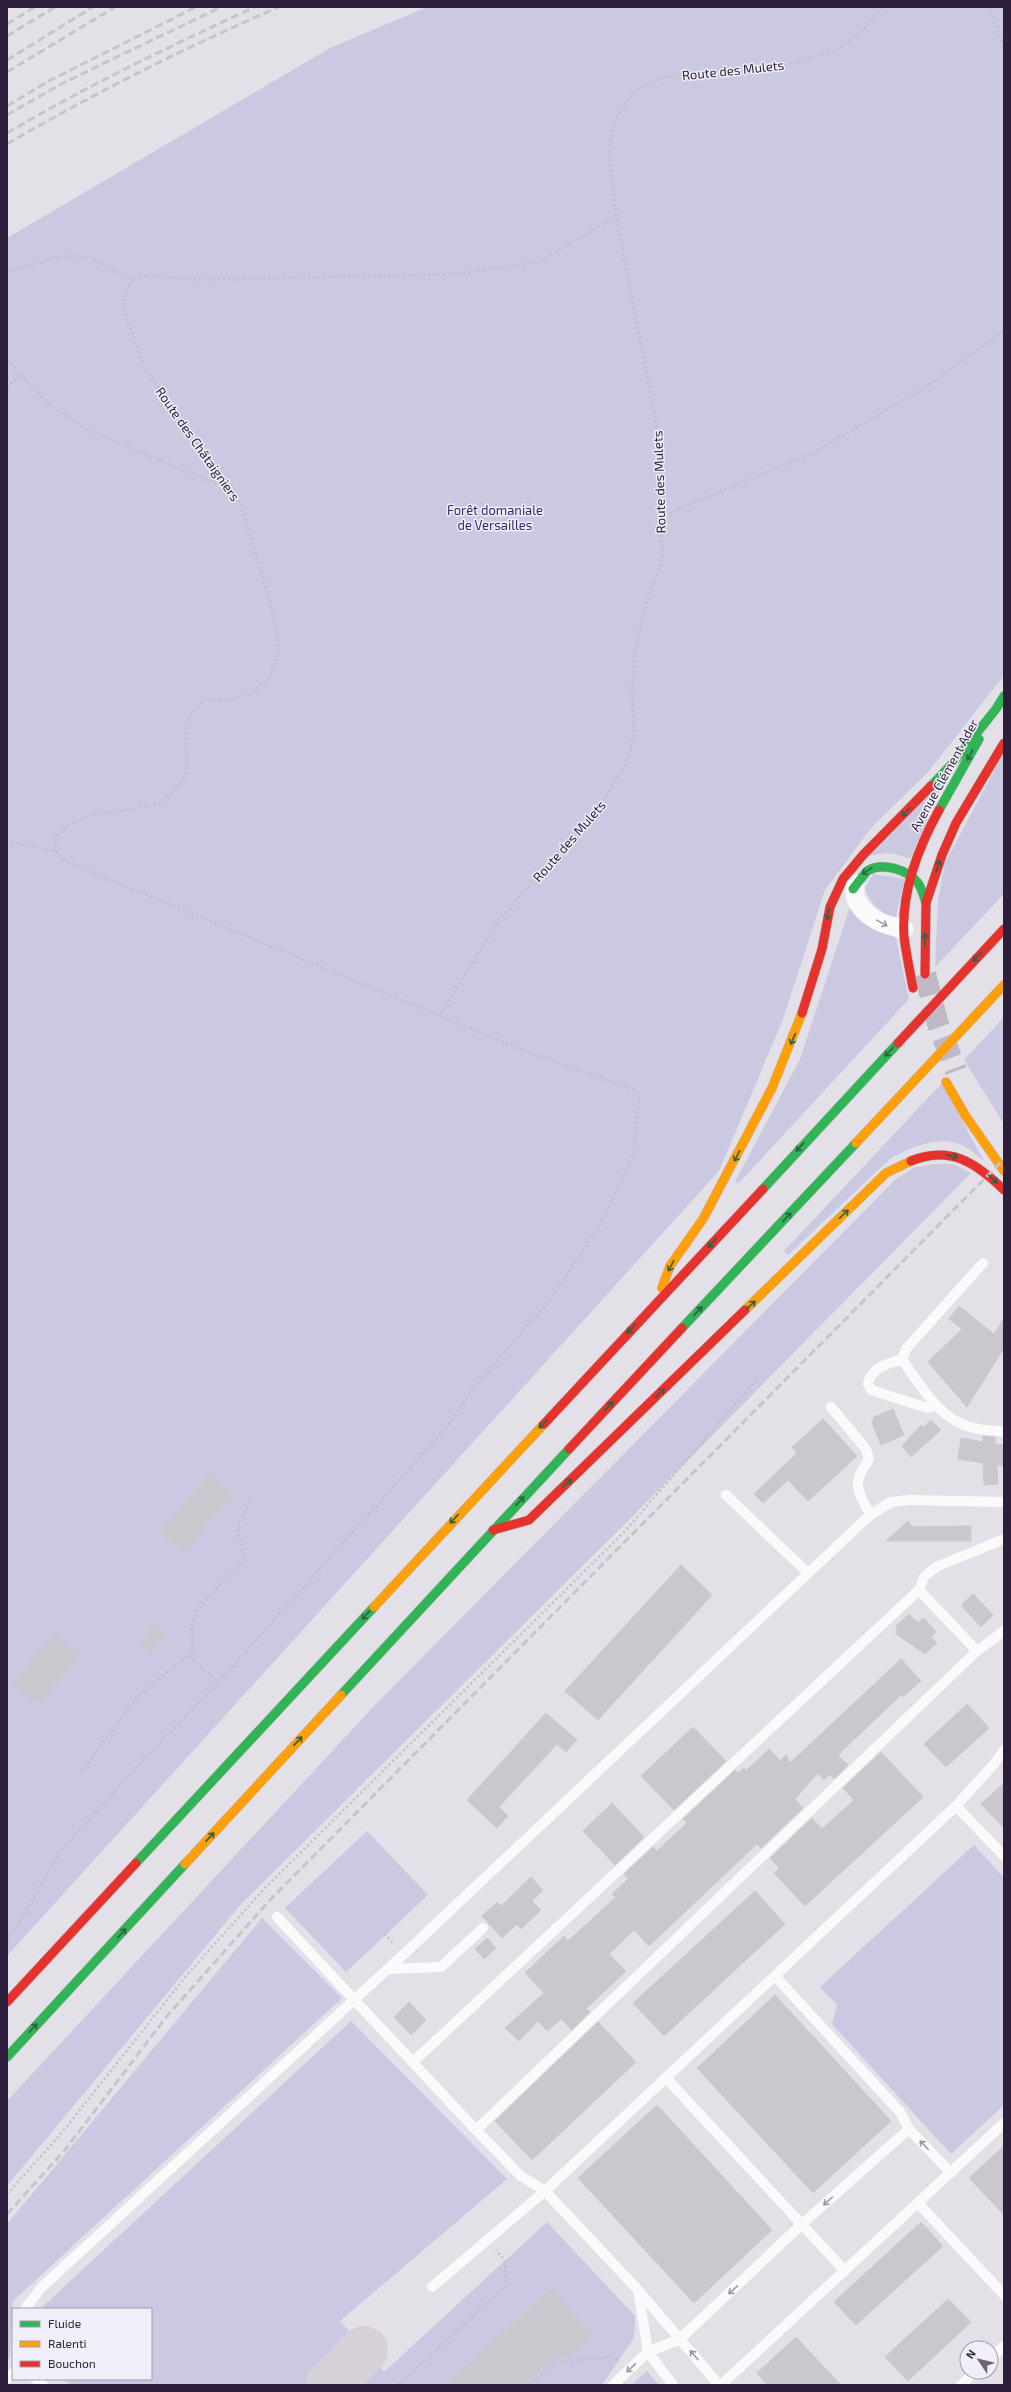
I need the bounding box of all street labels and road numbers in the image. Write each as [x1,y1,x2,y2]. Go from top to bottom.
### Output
street label: Route des Mulets [681,57,785,83]
street label: Route des Châtaigniers [153,384,243,504]
street label: Route des Mulets [649,430,669,534]
street label: Avenue Clément Ader [906,716,982,834]
street label: Route des Mulets [529,797,609,885]

